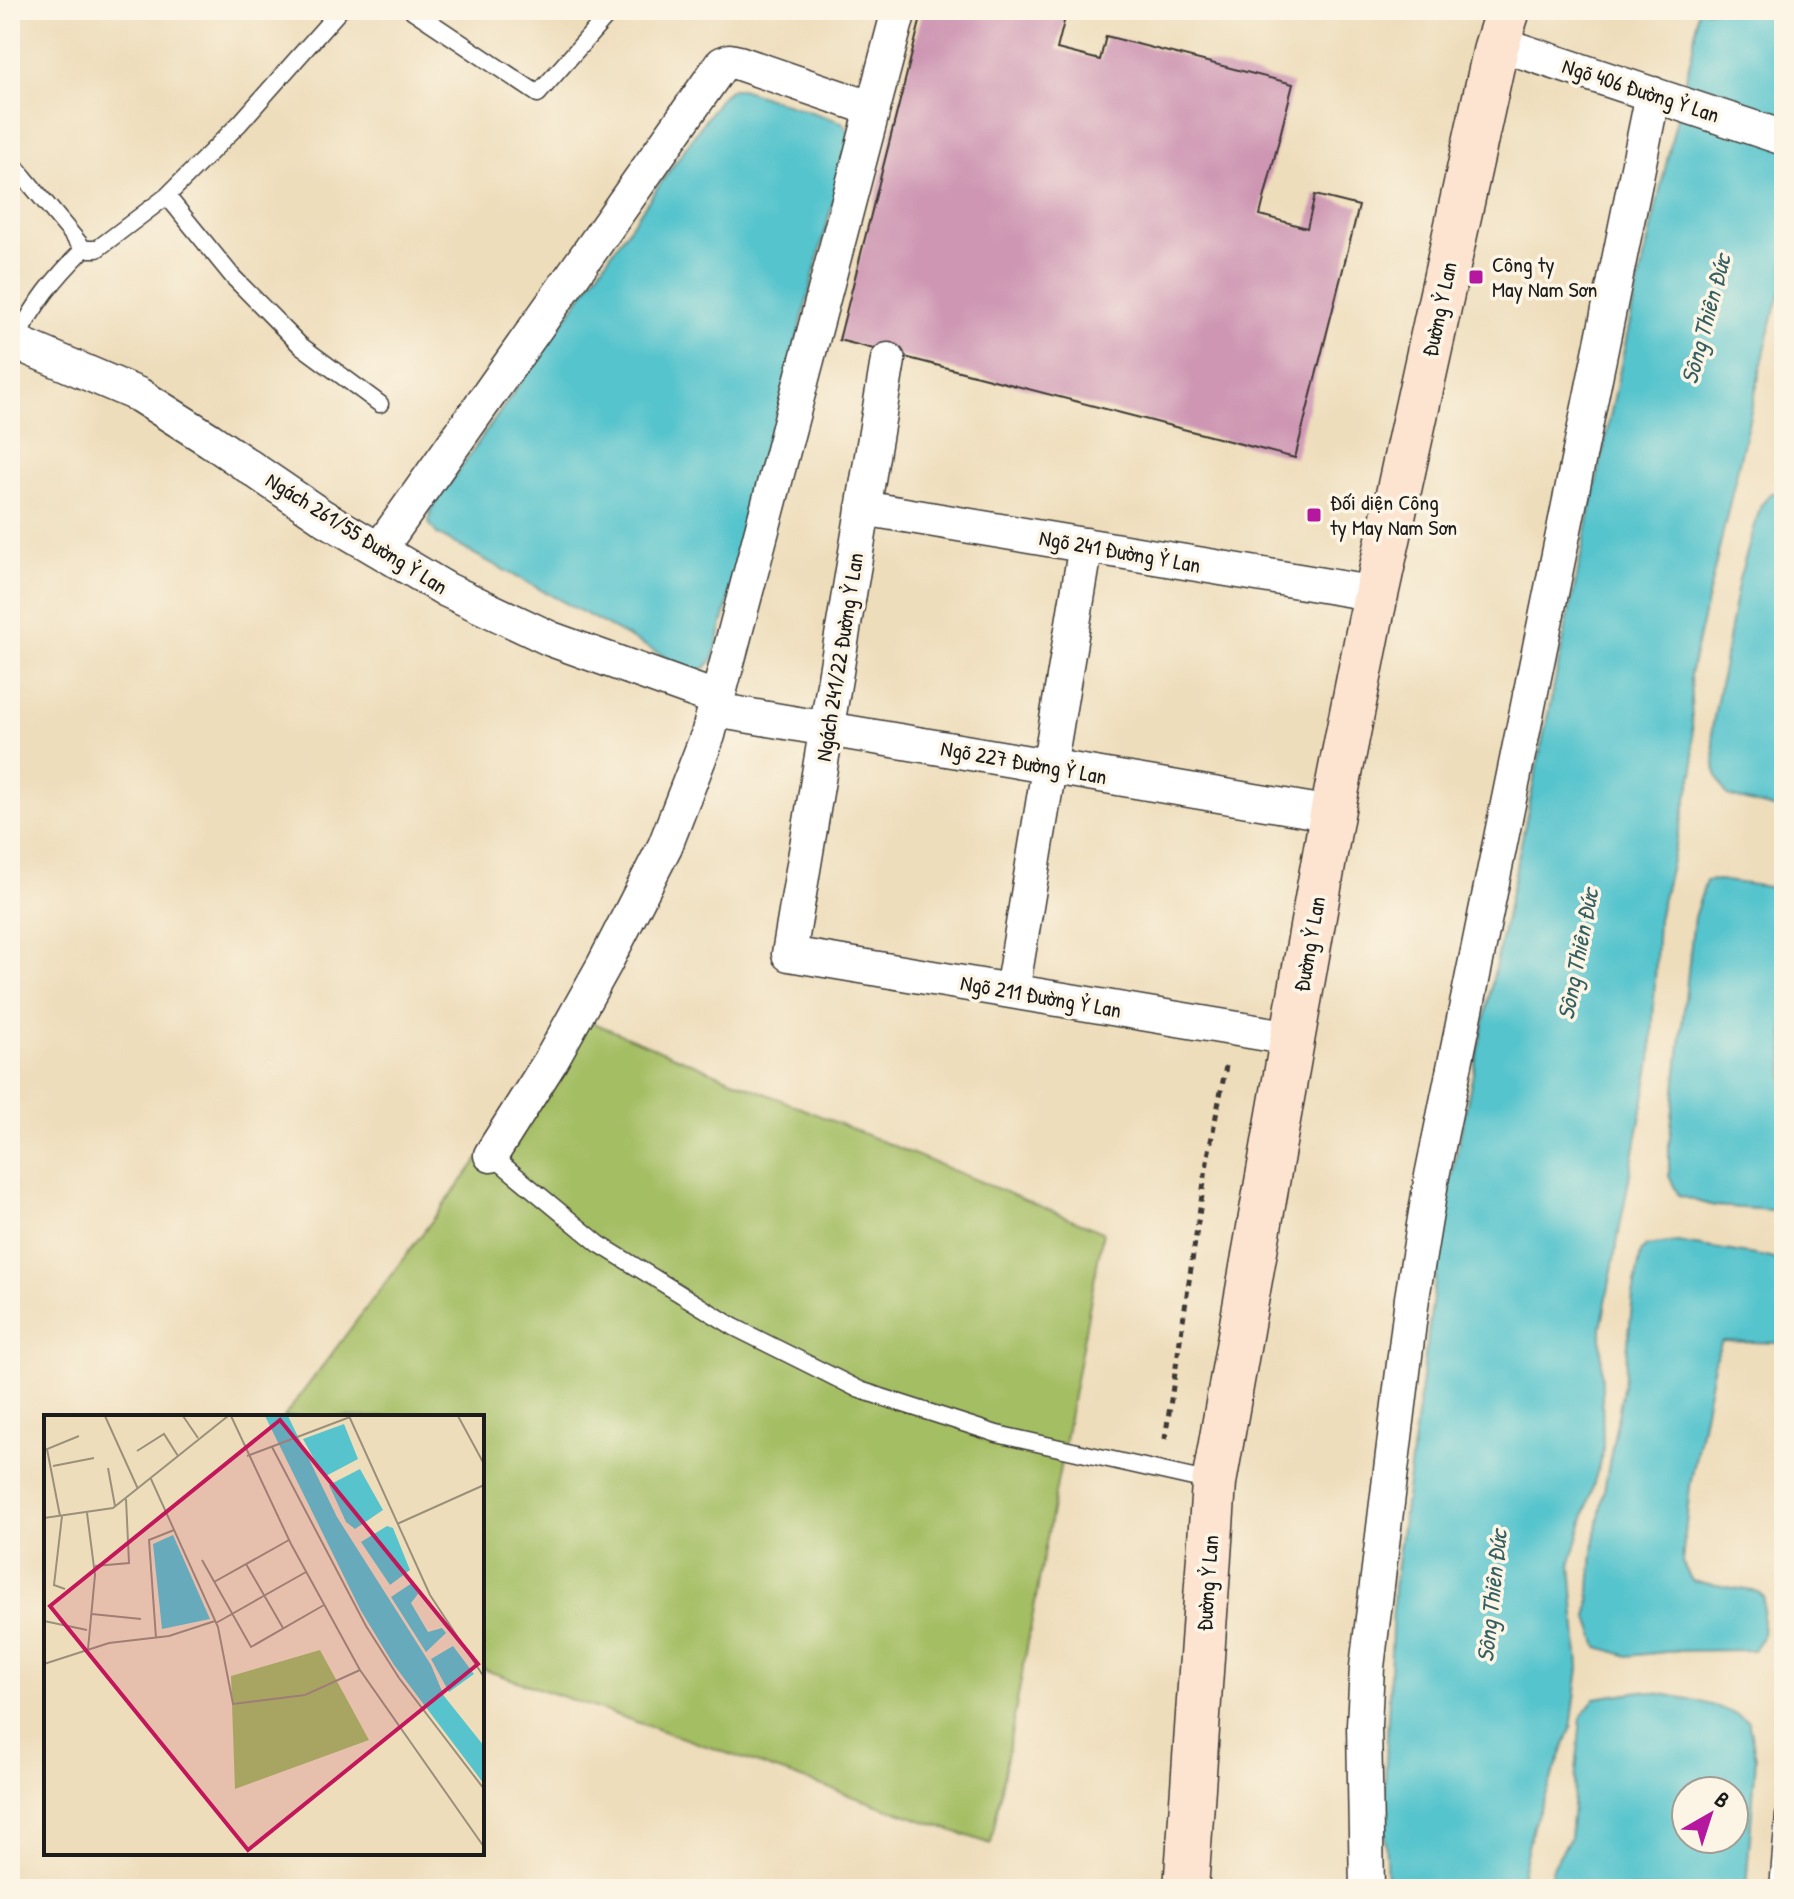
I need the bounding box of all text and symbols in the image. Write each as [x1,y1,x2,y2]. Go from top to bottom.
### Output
street label: Ngõ 406 Đường Ỷ Lan [1559,50,1723,130]
water label: Sông Thiên Đức [1672,248,1739,387]
place label: Công ty May Nam Sơn [1492,249,1597,304]
street label: Đường Ỷ Lan [1414,259,1464,359]
marker: Công ty May Nam Sơn [1467,268,1485,286]
street label: Ngách 261/55 Đường Ỷ Lan [260,465,454,601]
place label: Đối diện Công ty May Nam Sơn [1330,487,1457,542]
marker: Đối diện Công ty May Nam Sơn [1305,506,1323,524]
street label: Ngõ 241 Đường Ỷ Lan [1037,522,1203,580]
street label: Ngách 241/22 Đường Ỷ Lan [808,551,870,763]
street label: Ngõ 227 Đường Ỷ Lan [939,733,1109,791]
water label: Sông Thiên Đức [1549,883,1607,1022]
street label: Đường Ỷ Lan [1286,894,1332,994]
street label: Ngõ 211 Đường Ỷ Lan [958,967,1124,1025]
inset map [44,1415,484,1855]
water label: Sông Thiên Đức [1468,1526,1515,1664]
street label: Đường Ỷ Lan [1189,1534,1225,1632]
north arrow [1670,1775,1750,1855]
text: B [1709,1784,1736,1815]

